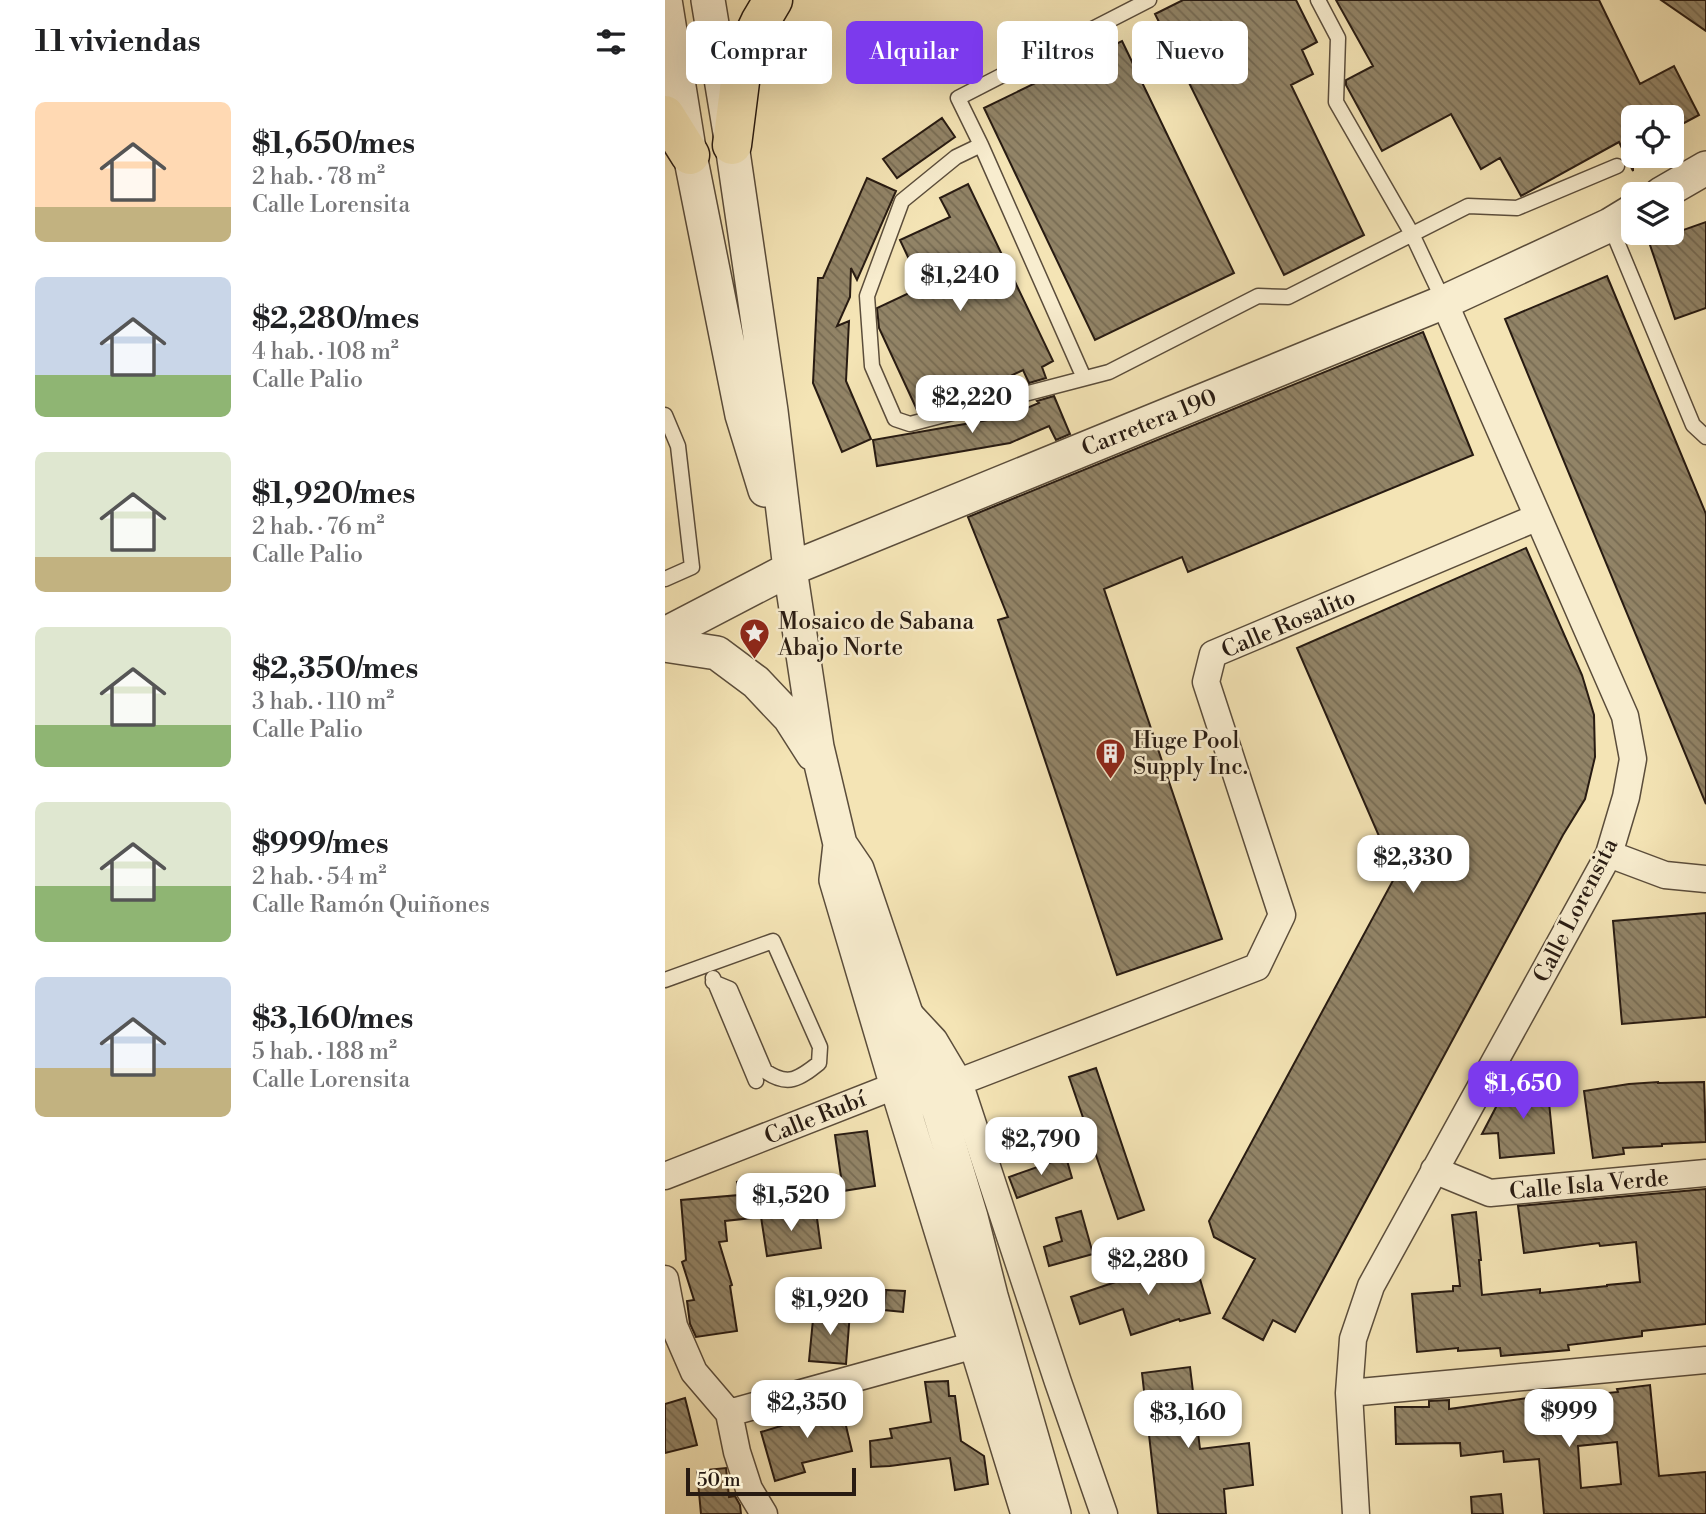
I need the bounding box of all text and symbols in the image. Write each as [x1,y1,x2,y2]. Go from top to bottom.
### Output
chip: Comprar [686,21,832,84]
chip: Alquilar [846,21,983,84]
chip: Filtros [997,21,1118,84]
chip: Nuevo [1132,21,1248,84]
text: 11 viviendas [35,23,201,61]
icon: filters [592,23,630,61]
map controls [1621,105,1684,245]
button: locate [1621,105,1684,168]
text: $1,650/mes [252,125,415,163]
icon: home [91,130,175,214]
text: 2 hab. · 78 m² [252,163,385,191]
button: layers [1621,182,1684,245]
text: Calle Lorensita [252,191,410,219]
pin: $1,240 [903,254,1017,313]
text: $1,240 [921,262,999,290]
text: $2,280/mes [252,300,419,338]
icon: home [91,305,175,389]
text: 4 hab. · 108 m² [252,338,399,366]
text: Calle Palio [252,366,363,394]
pin: $2,220 [915,376,1029,435]
street label: Carretera 190 [1078,383,1221,463]
text: $2,220 [932,384,1012,412]
text: $1,920/mes [252,475,415,513]
icon: home [91,480,175,564]
text: 2 hab. · 76 m² [252,513,385,541]
text: Calle Palio [252,541,363,569]
street label: Calle Rosalito [1217,583,1360,665]
place label: Mosaico de Sabana Abajo Norte [777,608,975,662]
place icon: Mosaico de Sabana Abajo Norte [738,617,772,661]
text: $2,350/mes [252,650,418,688]
icon: home [91,655,175,739]
text: 3 hab. · 110 m² [252,688,394,716]
text: Calle Palio [252,716,363,744]
place label: Huge Pool Supply Inc. [1133,727,1248,781]
building icon: Huge Pool Supply Inc. [1093,736,1127,780]
text: $999/mes [252,825,389,863]
icon: home [91,830,175,914]
street label: Calle Lorensita [1528,833,1624,987]
pin: $2,330 [1356,836,1470,895]
text: $2,330 [1373,844,1453,872]
text: 2 hab. · 54 m² [252,863,387,891]
text: Calle Ramón Quiñones [252,891,490,919]
text: $3,160/mes [252,1000,414,1038]
icon: home [91,1005,175,1089]
text: 5 hab. · 188 m² [252,1038,397,1066]
pin: $1,650 [1466,1062,1580,1121]
text: Calle Lorensita [252,1066,410,1094]
text: $1,650 [1484,1070,1562,1098]
street label: Calle Rubí [760,1084,872,1151]
pin: $2,790 [984,1118,1098,1177]
text: $2,790 [1001,1126,1081,1154]
street label: Calle Isla Verde [1508,1164,1670,1206]
pin: $1,520 [734,1174,848,1233]
text: $1,520 [752,1182,830,1210]
pin: $2,280 [1091,1238,1205,1297]
text: $2,280 [1108,1246,1188,1274]
pin: $1,920 [773,1278,887,1337]
text: $1,920 [791,1286,869,1314]
pin: $2,350 [750,1380,864,1440]
text: $2,350 [767,1389,847,1417]
pin: $3,160 [1131,1390,1245,1450]
pin: $999 [1528,1390,1610,1449]
text: $999 [1540,1398,1598,1426]
text: $3,160 [1150,1399,1226,1427]
scale bar [686,1465,856,1497]
text: 50 m [697,1468,741,1492]

